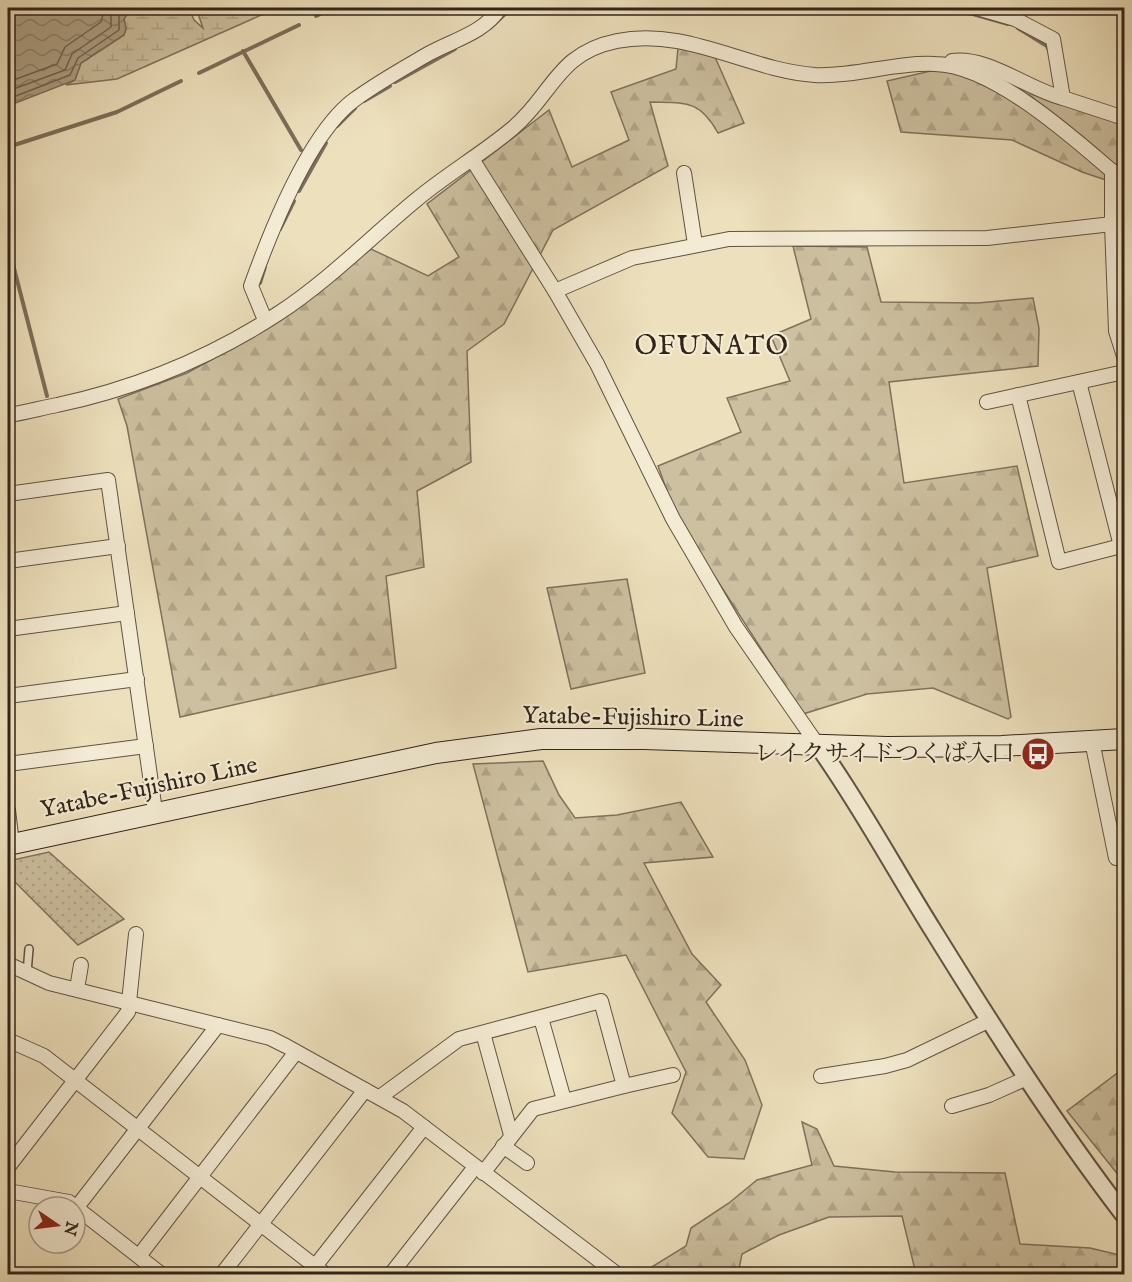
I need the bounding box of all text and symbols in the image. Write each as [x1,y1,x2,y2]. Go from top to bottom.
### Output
district label: OFUNATO [635,330,789,364]
street label: Yatabe-Fujishiro Line [522,701,744,735]
bus stop icon: レイクサイドつくば入口 [1020,736,1056,772]
place label: レイクサイドつくば入口 [754,739,1015,770]
street label: Yatabe-Fujishiro Line [38,750,260,826]
north arrow [27,1195,87,1255]
text: N [58,1218,81,1237]

